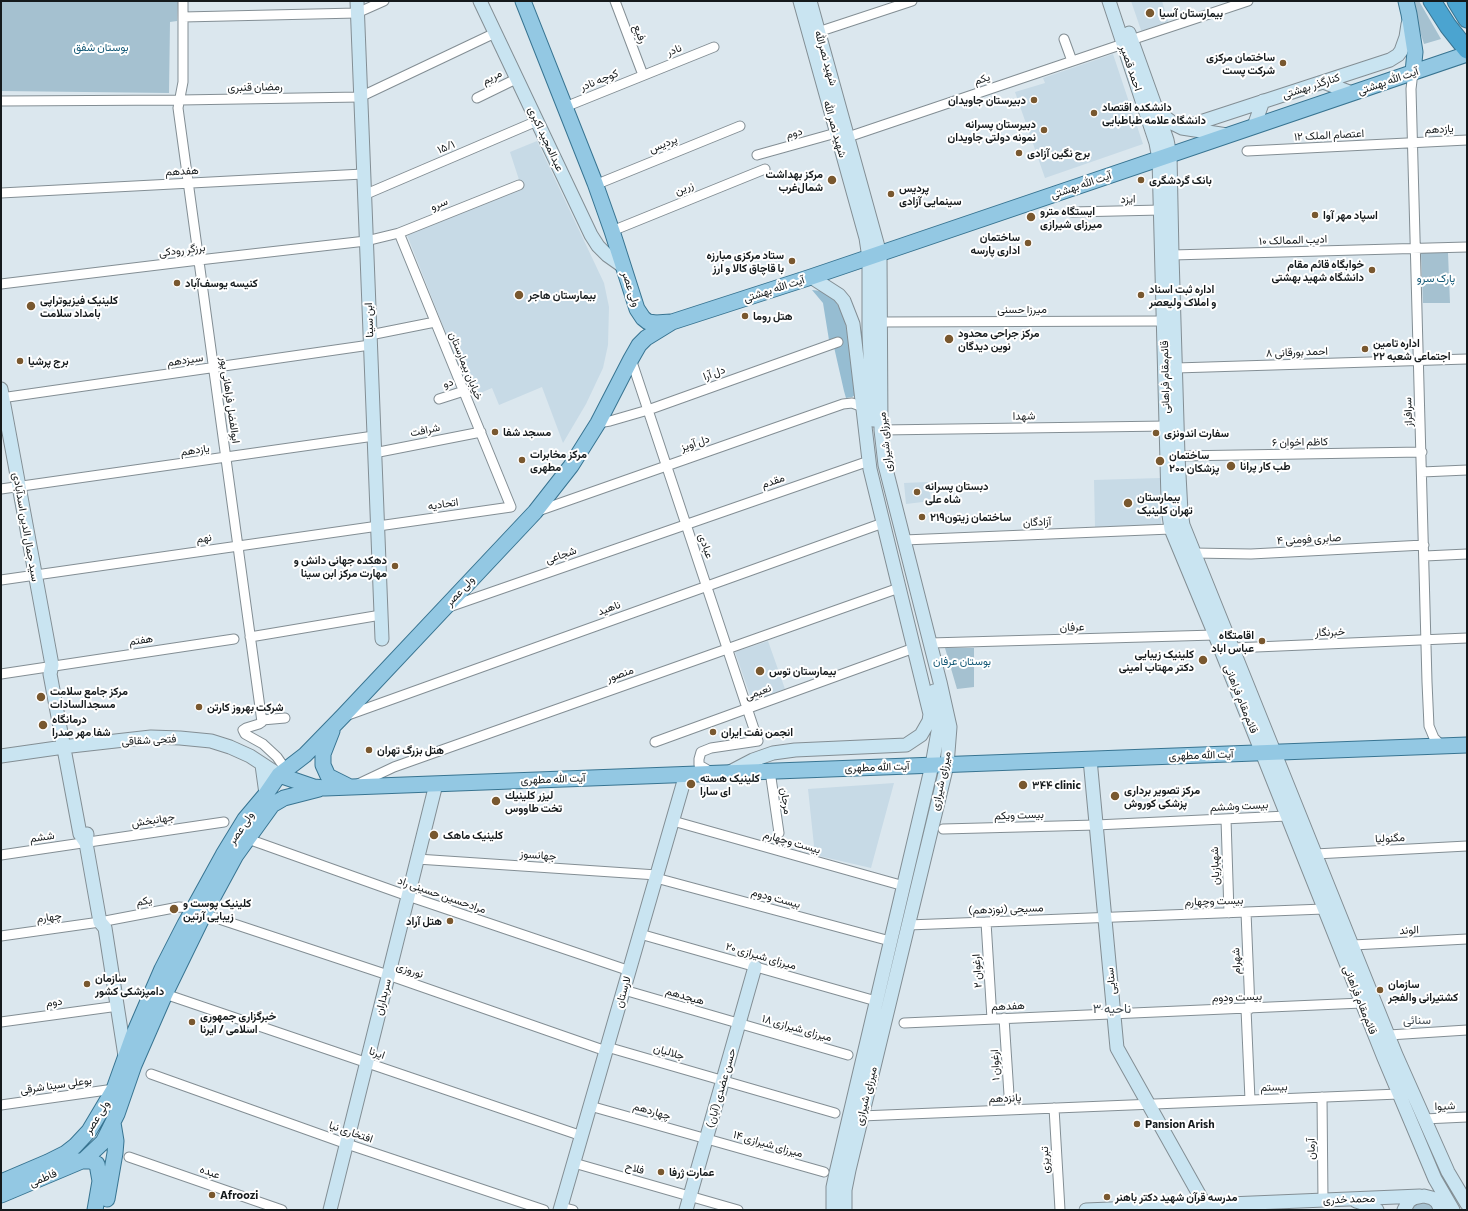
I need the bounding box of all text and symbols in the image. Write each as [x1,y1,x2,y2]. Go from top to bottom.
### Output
place label: بیمارستان آسیا [1159,6,1223,20]
marker: بیمارستان آسیا [1144,7,1156,19]
street label: رفیع [630,23,650,45]
street label: شهید نصرالله [812,29,840,87]
park label: بوستان شفق [73,40,129,54]
street label: نادر [665,41,683,59]
street label: احمد قصیر [1117,43,1145,93]
place label: ساختمان مرکزی شرکت پست [1206,50,1275,76]
marker: ساختمان مرکزی شرکت پست [1278,58,1288,68]
street label: آیت الله بهشتی [1356,64,1420,98]
street label: مریم [480,66,504,88]
street label: کوچه نادر [578,66,620,94]
street label: یکم [972,70,992,88]
street label: کنارگذر بهشتی [1280,70,1342,102]
street label: رمضان قنبری [227,80,283,94]
place label: دبیرستان جاویدان [948,93,1026,107]
marker: دبیرستان جاویدان [1029,95,1039,105]
street label: شهید نصر الله [821,99,849,159]
place label: دانشکده اقتصاد دانشگاه علامه طباطبایی [1102,100,1206,126]
street label: عبدالمجید اکبری [525,104,567,174]
marker: دانشکده اقتصاد دانشگاه علامه طباطبایی [1089,108,1099,118]
place label: دبيرستان پسرانه نمونه دولتی جاويدان [947,117,1036,143]
street label: یازدهم [1424,122,1454,136]
street label: دوم [784,124,804,142]
marker: دبيرستان پسرانه نمونه دولتی جاويدان [1039,125,1049,135]
street label: اعتصام الملک ۱۲ [1294,127,1364,143]
street label: پردیس [647,132,679,156]
street label: ۱۵/۱ [435,137,457,157]
place label: برج نگین آزادی [1027,146,1090,160]
marker: برج نگین آزادی [1014,148,1024,158]
street label: هفدهم [165,164,199,178]
place label: مرکز بهداشت شمال‌غرب [765,167,823,193]
street label: آیت الله بهشتی [1049,168,1113,202]
place label: بانک گردشگری [1149,173,1212,187]
marker: مرکز بهداشت شمال‌غرب [826,174,838,186]
marker: بانک گردشگری [1136,175,1146,185]
street label: زرین [673,178,695,198]
place label: پردیس سینمایی آزادی [899,181,962,207]
marker: پردیس سینمایی آزادی [886,189,896,199]
street label: ایزد [1120,192,1136,206]
street label: سرو [428,195,450,213]
place label: ایستگاه مترو میرزای شیرازی [1040,204,1102,230]
place label: اسپاد مهر آوا [1323,208,1378,222]
marker: اسپاد مهر آوا [1310,210,1320,220]
marker: ایستگاه مترو میرزای شیرازی [1025,211,1037,223]
place label: ساختمان اداری پارسه [970,230,1020,256]
street label: ادیب الممالک ۱۰ [1259,232,1327,248]
marker: ساختمان اداری پارسه [1023,238,1033,248]
street label: برزگر رودکی [158,241,206,259]
place label: ستاد مرکزی مبارزه با قاچاق کالا و ارز [707,248,784,274]
marker: ستاد مرکزی مبارزه با قاچاق کالا و ارز [787,256,797,266]
place label: خوابگاه قائم مقام دانشگاه شهید بهشتی [1271,257,1364,283]
marker: خوابگاه قائم مقام دانشگاه شهید بهشتی [1367,265,1377,275]
street label: ولی عصر [619,269,643,309]
park label: پارک سرو [1417,271,1455,285]
street label: آیت الله بهشتی [742,273,806,305]
place label: کنیسه یوسف‌آباد [185,276,258,290]
marker: کنیسه یوسف‌آباد [172,278,182,288]
place label: اداره ثبت اسناد و املاک ولیعصر [1149,282,1216,308]
place label: بیمارستان هاجر [528,288,596,302]
marker: بیمارستان هاجر [513,289,525,301]
marker: اداره ثبت اسناد و املاک ولیعصر [1136,290,1146,300]
place label: کلینیک فیزیوتراپی بامداد سلامت [40,293,118,319]
marker: کلینیک فیزیوتراپی بامداد سلامت [25,300,37,312]
street label: ابن سینا [362,302,376,338]
street label: میرزا حسنی [997,302,1047,316]
place label: هتل روما [753,309,792,323]
marker: هتل روما [740,311,750,321]
place label: مرکز جراحی محدود نوین دیدگان [958,326,1040,352]
street label: خیابان بیمارستان [446,330,486,402]
marker: مرکز جراحی محدود نوین دیدگان [943,333,955,345]
place label: اداره تامین اجتماعی شعبه ۲۲ [1373,336,1451,362]
street label: قائم‌مقام فراهانی [1158,340,1172,414]
street label: احمد بورقانی ۸ [1266,344,1328,360]
marker: اداره تامین اجتماعی شعبه ۲۲ [1360,344,1370,354]
street label: سیزدهم [166,351,204,369]
place label: برج پرشیا [28,354,69,368]
marker: برج پرشیا [15,356,25,366]
street label: ابوالفضل فراهانی پور [217,356,243,444]
street label: دل آرا [701,363,727,383]
street label: دو [441,375,455,391]
street label: سرافراز [1401,397,1415,427]
street label: شهدا [1013,409,1035,423]
street label: میرزای شیرازی [875,411,895,473]
street label: شرافت [409,421,441,439]
place label: مسجد شفا [503,425,551,439]
place label: سفارت اندونزی [1164,426,1229,440]
marker: مسجد شفا [490,427,500,437]
marker: سفارت اندونزی [1151,428,1161,438]
street label: دل آویز [679,432,711,454]
street label: کاظم اخوان ۶ [1272,435,1328,449]
street label: یازدهم [180,441,210,459]
place label: مرکز مخابرات مطهری [530,447,587,473]
place label: ساختمان پزشکان ۲۰۰ [1169,448,1219,474]
marker: مرکز مخابرات مطهری [517,455,527,465]
marker: ساختمان پزشکان ۲۰۰ [1154,455,1166,467]
place label: طب کار پرانا [1240,459,1290,473]
marker: طب کار پرانا [1225,460,1237,472]
street label: سید جمال الدین اسدآبادی [10,471,42,583]
street label: مقدم [760,471,786,491]
place label: دبستان پسرانه شاه علی [925,479,988,505]
marker: دبستان پسرانه شاه علی [912,487,922,497]
place label: بیمارستان تهران کلینیک [1137,490,1193,516]
street label: اتحادیه [427,495,459,513]
marker: بیمارستان تهران کلینیک [1122,497,1134,509]
place label: ساختمان زیتون۲۱۹ [930,510,1011,524]
marker: ساختمان زیتون۲۱۹ [917,512,927,522]
street label: آزادگان [1023,515,1051,529]
street label: نهم [195,530,213,546]
street label: صابری فومنی ۴ [1276,531,1342,547]
street label: عبادی [696,532,716,560]
street label: شجاعی [544,544,578,566]
place label: دهکده جهانی دانش و مهارت مرکز ابن سینا [294,553,387,579]
marker: دهکده جهانی دانش و مهارت مرکز ابن سینا [390,561,400,571]
street label: ولی عصر [443,573,477,609]
street label: ناهید [596,598,622,618]
street label: عرفان [1059,620,1085,634]
street label: خبرنگار [1315,625,1345,639]
place label: اقامتگاه عباس اباد [1211,628,1254,654]
street label: هفتم [128,632,154,648]
marker: اقامتگاه عباس اباد [1257,636,1267,646]
place label: کلینیک زیبایی دکتر مهتاب امینی [1119,647,1194,673]
park label: بوستان عرفان [933,654,991,668]
marker: کلینیک زیبایی دکتر مهتاب امینی [1197,654,1209,666]
street label: منصور [605,663,635,685]
street label: قائم‌مقام فراهانی [1221,663,1261,735]
place label: بیمارستان توس [769,664,836,678]
marker: بیمارستان توس [754,665,766,677]
street label: نعیمی [743,681,773,703]
place label: مرکز جامع سلامت مسجدالسادات [50,684,128,710]
marker: مرکز جامع سلامت مسجدالسادات [35,691,47,703]
place label: شرکت بهروز کارتن [207,700,284,714]
marker: شرکت بهروز کارتن [194,702,204,712]
place label: درمانگاه شفا مهر صدرا [52,712,111,738]
marker: درمانگاه شفا مهر صدرا [37,719,49,731]
place label: انجمن نفت ایران [721,725,793,739]
marker: انجمن نفت ایران [708,727,718,737]
street label: فتحی شقاقی [121,732,177,748]
place label: هتل بزرگ تهران [377,743,444,757]
marker: هتل بزرگ تهران [364,745,374,755]
street label: آیت الله مطهری [1168,747,1234,763]
street label: میرزای شیرازی [928,750,954,812]
street label: آیت الله مطهری [844,759,910,775]
street label: آیت الله مطهری [520,771,586,787]
place label: کلینیک هسته ای سارا [700,771,760,797]
marker: کلینیک هسته ای سارا [685,778,697,790]
place label: ۳۴۴ clinic [1032,778,1081,792]
marker: ۳۴۴ clinic [1017,779,1029,791]
place label: مرکز تصویر برداری پزشکی کوروش [1124,783,1200,809]
street label: مرجان [778,787,794,815]
place label: ليزر كلينيك تخت طاووس [505,788,562,814]
marker: مرکز تصویر برداری پزشکی کوروش [1109,790,1121,802]
marker: ليزر كلينيك تخت طاووس [490,795,502,807]
street label: بیست وششم [1209,798,1269,814]
street label: بیست ویکم [994,808,1044,822]
street label: ولی عصر [225,809,257,847]
street label: جهانبخش [130,810,176,830]
place label: کلینیک ماهک [443,828,503,842]
street label: بیست وچهارم [762,828,822,856]
street label: ششم [29,829,55,845]
marker: کلینیک ماهک [428,829,440,841]
street label: مگنولیا [1375,831,1405,845]
street label: جهانسوز [519,847,557,863]
street label: شهبازیان [1208,847,1222,885]
street label: مرادحسین حسینی راد [396,874,488,916]
street label: بیست ودوم [750,885,802,911]
street label: یکم [135,893,153,909]
street label: بیست وچهارم [1184,893,1244,909]
place label: کلینیک پوست و زیبایی آرتین [183,896,251,922]
street label: مسیحی (نوزدهم) [968,901,1044,917]
marker: کلینیک پوست و زیبایی آرتین [168,903,180,915]
street label: چهارم [36,909,62,925]
place label: هتل آراد [406,914,442,928]
marker: هتل آراد [445,916,455,926]
street label: الوند [1399,923,1419,937]
street label: میرزای شیرازی ۲۰ [724,940,798,972]
street label: شهرام [1229,947,1243,975]
street label: ارغوان ۲ [969,954,985,988]
street label: نوروزی [395,959,425,981]
street label: قائم‌مقام فراهانی [1340,964,1380,1036]
street label: سنایی [1103,967,1119,995]
place label: سازمان دامپزشکی کشور [95,971,164,997]
street label: لارستان [612,975,634,1009]
street label: سربداران [372,977,394,1017]
place label: سازمان کشتیرانی والفجر [1388,977,1458,1003]
marker: سازمان دامپزشکی کشور [82,979,92,989]
street label: هیجدهم [664,984,706,1008]
marker: سازمان کشتیرانی والفجر [1375,985,1385,995]
street label: بیست ودوم [1212,990,1262,1004]
street label: دوم [45,994,63,1010]
street label: هفدهم [991,999,1025,1013]
district label: ناحیه ۳ [1093,1001,1131,1017]
place label: خبرگزاری جمهوری اسلامی / ایرنا [200,1009,276,1035]
street label: میرزای شیرازی ۱۸ [761,1012,833,1044]
district label: سنائی [1403,1013,1431,1027]
marker: خبرگزاری جمهوری اسلامی / ایرنا [187,1017,197,1027]
street label: جلالیان [652,1041,686,1063]
street label: ايرنا [367,1044,387,1062]
street label: حسن عضدی (آبان) [703,1047,739,1129]
street label: ارغوان ۱ [988,1049,1002,1081]
street label: میرزای شیرازی [852,1065,880,1127]
street label: بوعلی سینا شرقی [19,1073,93,1097]
street label: بیستم [1260,1080,1288,1094]
street label: پانزدهم [988,1091,1022,1105]
street label: ولی عصر [82,1098,112,1136]
street label: چهاردهم [632,1099,672,1123]
street label: شیوا [1434,1099,1456,1113]
place label: Pansion Arish [1145,1117,1215,1131]
street label: افتخاری نیا [327,1118,375,1146]
marker: Pansion Arish [1132,1119,1142,1129]
street label: میرزای شیرازی ۱۴ [732,1128,804,1160]
street label: آرمان [1304,1138,1318,1160]
street label: تبریزی [1038,1146,1052,1174]
street label: فلاح [624,1159,646,1177]
street label: عبده [198,1162,222,1182]
place label: عمارت ژرفا [669,1165,714,1179]
street label: فاطمی [27,1166,59,1190]
marker: عمارت ژرفا [656,1167,666,1177]
place label: Afroozi [220,1188,258,1202]
marker: Afroozi [207,1190,217,1200]
place label: مدرسه قرآن شهید دکتر باهنر [1115,1190,1237,1204]
street label: محمد خدری [1323,1191,1375,1207]
marker: مدرسه قرآن شهید دکتر باهنر [1102,1192,1112,1202]

